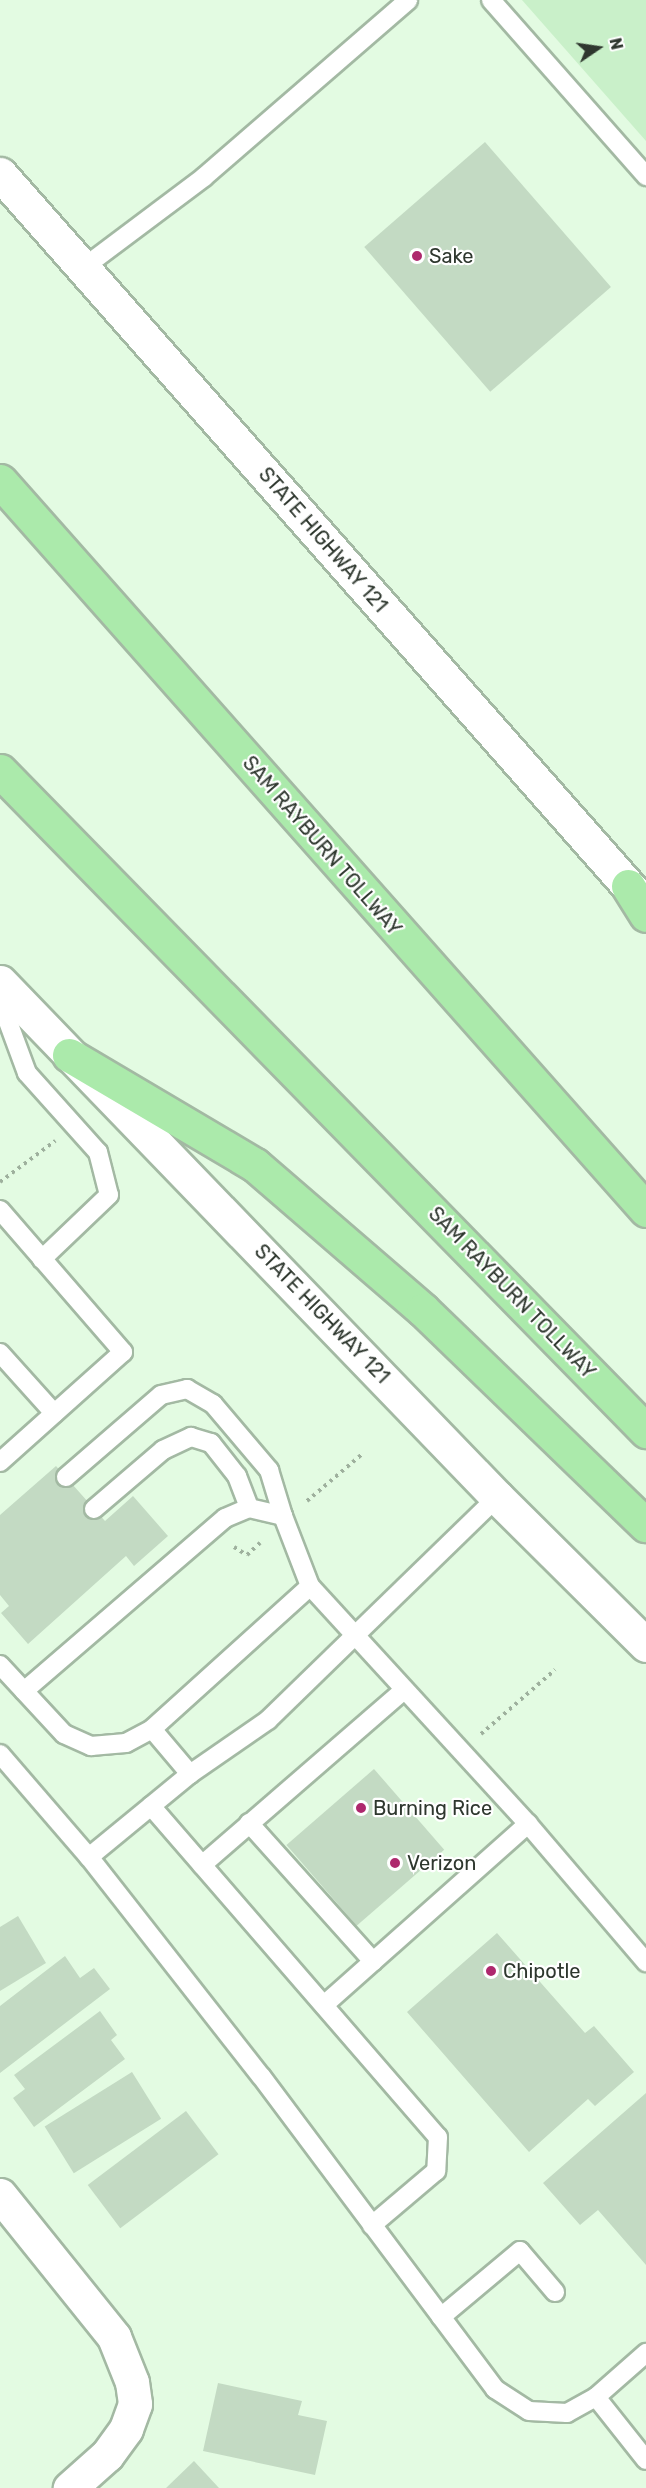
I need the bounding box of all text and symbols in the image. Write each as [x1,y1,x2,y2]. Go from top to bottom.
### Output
north arrow [568,18,628,78]
text: N [605,36,627,52]
place label: Sake [429,244,474,268]
marker: Sake [410,249,424,263]
street label: STATE HIGHWAY 121 [253,462,393,618]
street label: SAM RAYBURN TOLLWAY [237,751,407,941]
street label: SAM RAYBURN TOLLWAY [423,1202,601,1384]
street label: STATE HIGHWAY 121 [249,1239,395,1389]
place label: Burning Rice [373,1796,492,1820]
marker: Burning Rice [354,1801,368,1815]
place label: Verizon [407,1851,476,1875]
marker: Verizon [388,1856,402,1870]
place label: Chipotle [503,1959,581,1983]
marker: Chipotle [484,1964,498,1978]

